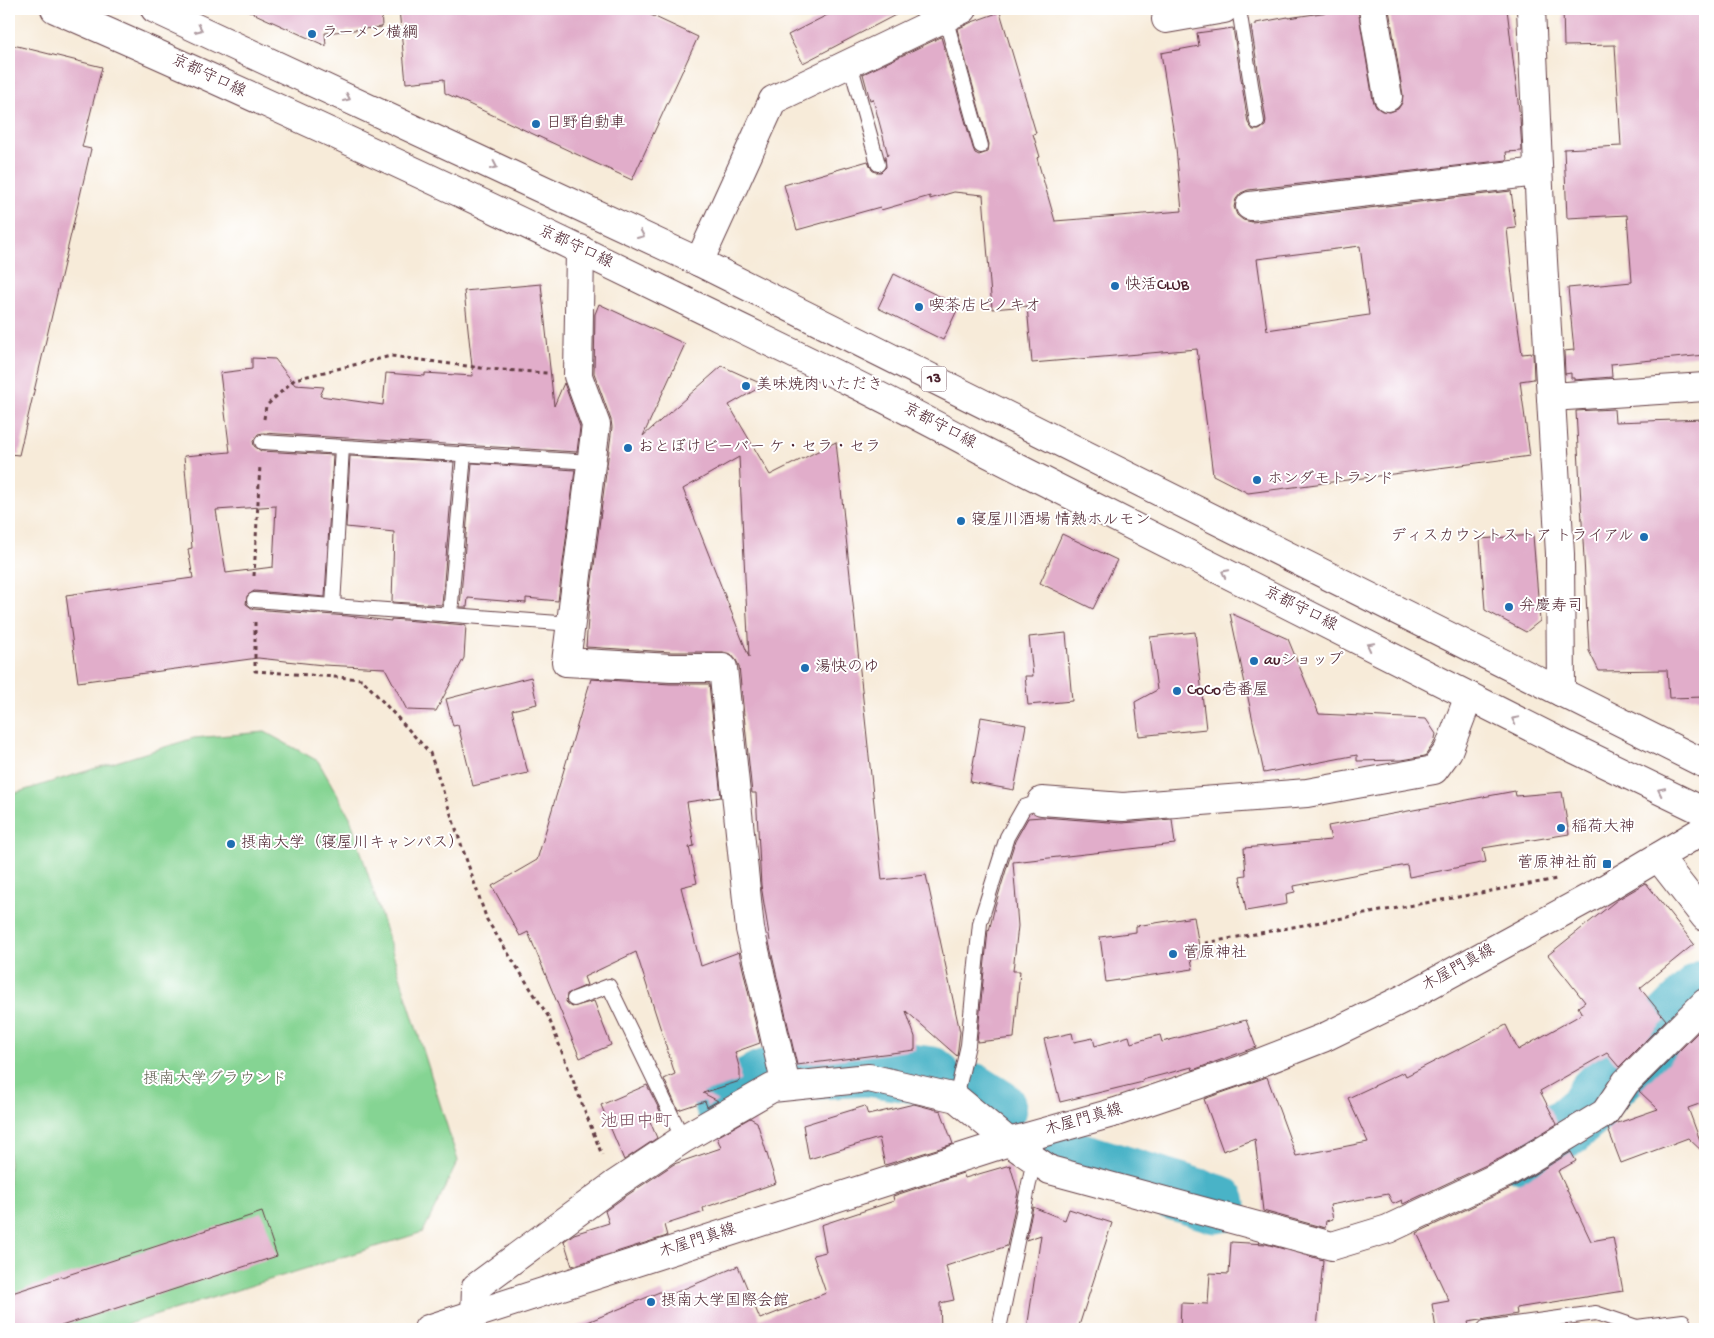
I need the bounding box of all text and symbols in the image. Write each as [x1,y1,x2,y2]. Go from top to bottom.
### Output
one-way arrow [194,23,203,34]
place label: ラーメン横綱 [322,24,418,44]
marker: ラーメン横綱 [306,28,318,40]
street label: 京都守口線 [168,50,249,103]
one-way arrow [342,92,351,102]
place label: 日野自動車 [546,113,626,134]
marker: 日野自動車 [530,118,542,130]
one-way arrow [489,160,498,171]
street label: 京都守口線 [535,221,616,274]
one-way arrow [636,229,645,239]
place label: 快活CLUB [1125,275,1190,296]
marker: 快活CLUB [1109,280,1121,292]
place label: 喫茶店ピノキオ [929,297,1041,317]
marker: 喫茶店ピノキオ [913,301,925,313]
road number: 13 [922,366,946,392]
place label: 美味焼肉いただき [756,376,883,396]
marker: 美味焼肉いただき [740,380,752,392]
street label: 京都守口線 [899,398,980,454]
place label: おとぼけビーバー ケ・セラ・セラ [638,438,881,458]
marker: おとぼけビーバー ケ・セラ・セラ [622,442,634,454]
place label: ホンダモトランド [1267,470,1394,490]
marker: ホンダモトランド [1251,474,1263,486]
place label: 寝屋川酒場 情熱ホルモン [971,510,1151,531]
marker: 寝屋川酒場 情熱ホルモン [955,515,967,527]
place label: ディスカウントストア トライアル [1391,527,1634,547]
marker: ディスカウントストア トライアル [1638,531,1650,543]
one-way arrow [1221,569,1230,579]
street label: 京都守口線 [1260,582,1341,637]
place label: 弁慶寿司 [1519,596,1583,617]
marker: 弁慶寿司 [1503,601,1515,613]
one-way arrow [1366,642,1375,652]
place label: auショップ [1264,651,1344,671]
marker: auショップ [1248,655,1260,667]
place label: 湯快のゆ [815,657,879,678]
marker: 湯快のゆ [799,662,811,674]
place label: CoCo壱番屋 [1187,680,1269,701]
marker: CoCo壱番屋 [1171,685,1183,697]
one-way arrow [1511,716,1520,726]
one-way arrow [1657,787,1666,797]
place label: 稲荷大神 [1571,818,1635,838]
marker: 稲荷大神 [1555,822,1567,834]
place label: 摂南大学（寝屋川キャンパス） [241,833,464,854]
marker: 摂南大学（寝屋川キャンパス） [225,838,237,850]
place label: 菅原神社前 [1517,854,1597,874]
marker: 菅原神社前 [1601,858,1613,870]
street label: 木屋門真線 [1418,940,1499,997]
place label: 菅原神社 [1183,944,1247,964]
marker: 菅原神社 [1167,948,1179,960]
park label: 摂南大学グラウンド [143,1069,287,1090]
street label: 木屋門真線 [1042,1099,1125,1141]
district label: 池田中町 [600,1111,672,1133]
street label: 木屋門真線 [656,1219,739,1263]
place label: 摂南大学国際会館 [661,1291,789,1312]
marker: 摂南大学国際会館 [645,1296,657,1308]

